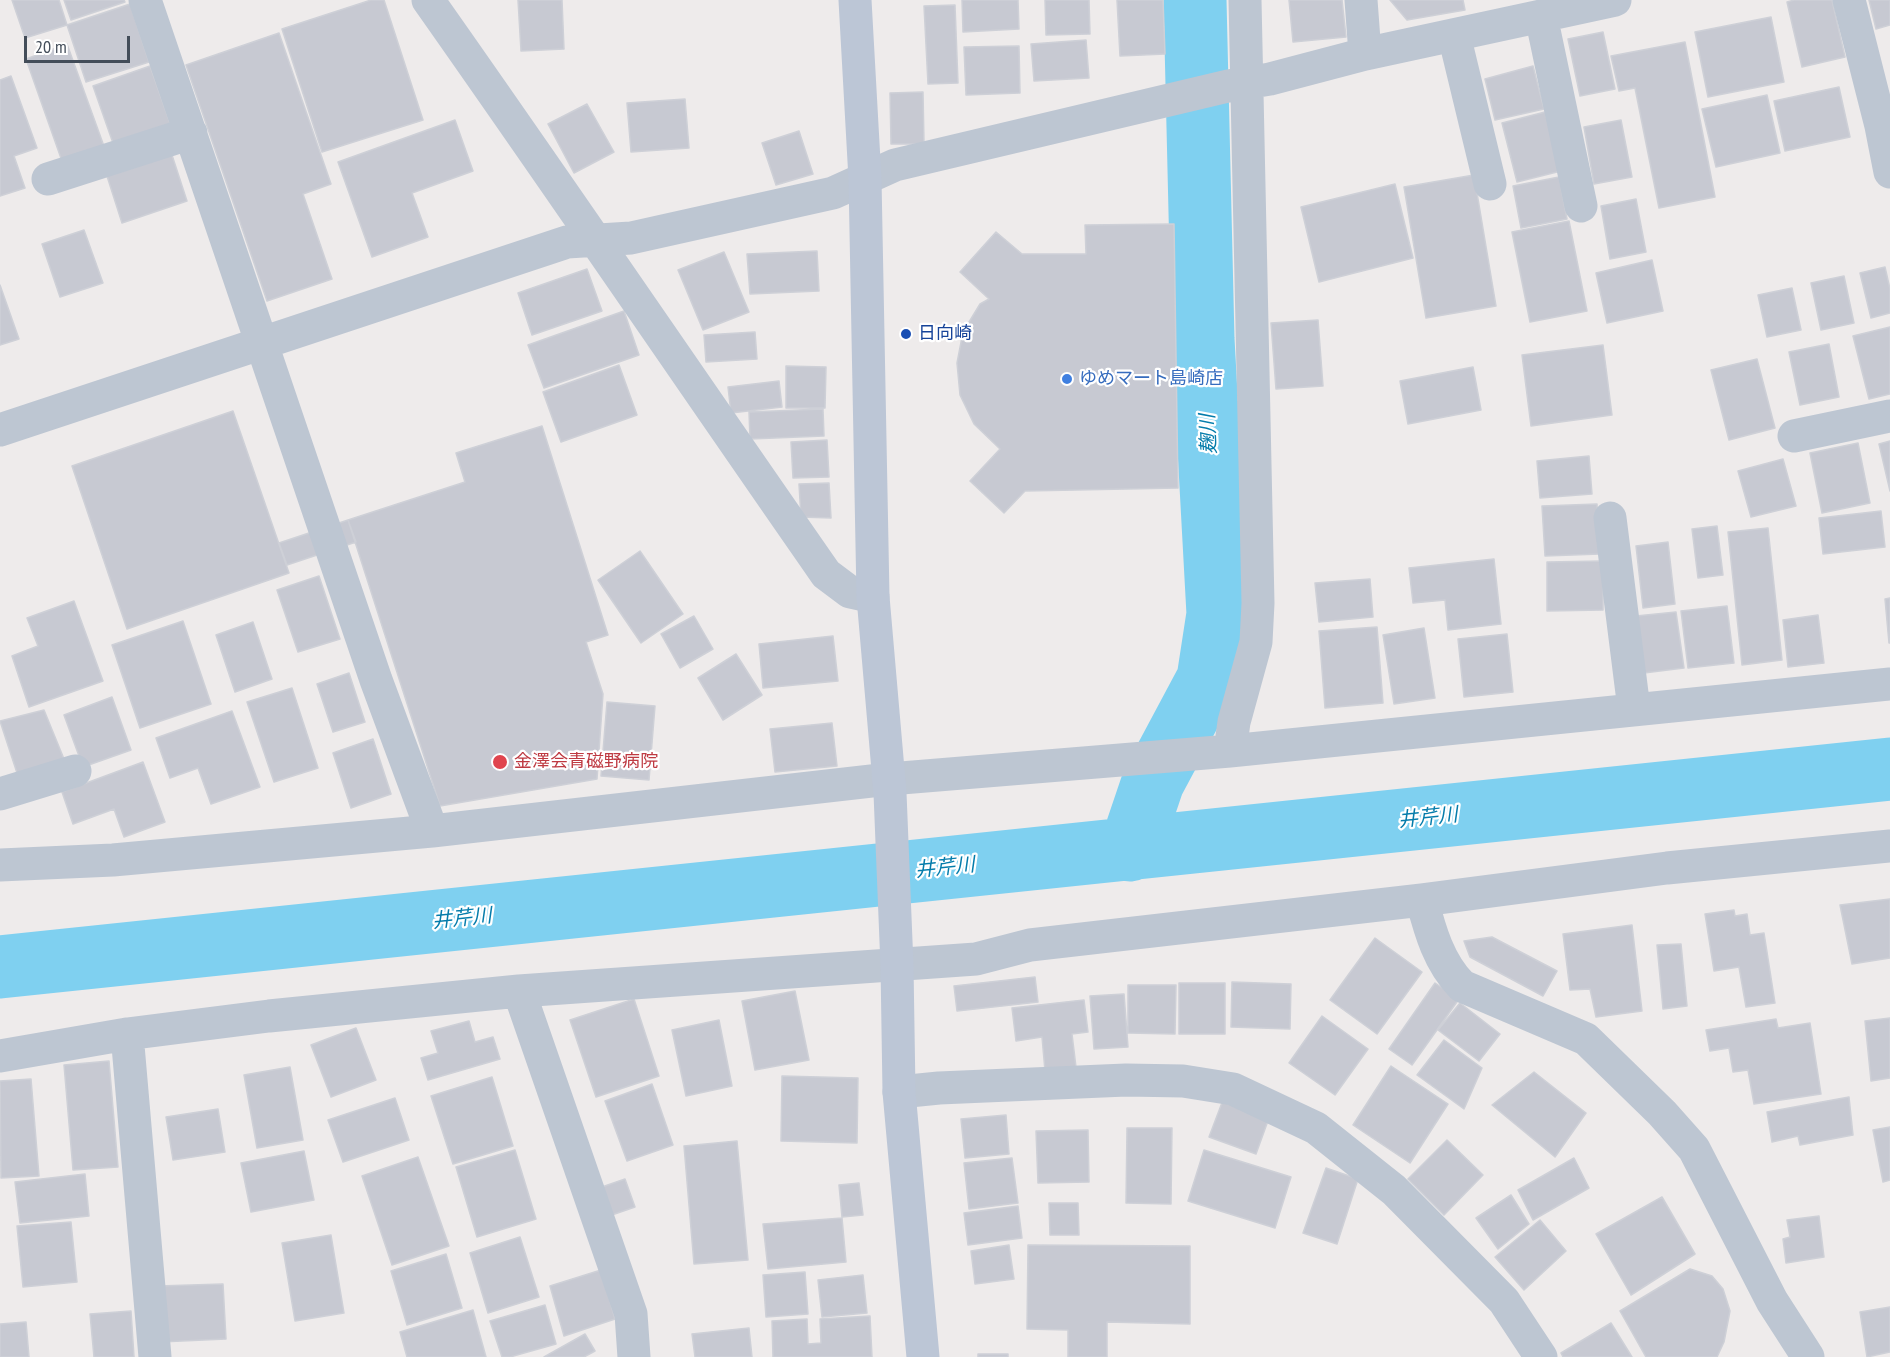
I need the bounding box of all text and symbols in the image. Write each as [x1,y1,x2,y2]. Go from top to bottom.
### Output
scale bar [27,24,134,62]
text: 20 m [35,35,67,58]
place label: 日向崎 [918,323,972,345]
marker: 日向崎 [899,327,913,341]
place label: ゆめマート島崎店 [1079,368,1223,390]
marker: ゆめマート島崎店 [1060,372,1074,386]
water label: 麹川 [1196,413,1222,455]
place label: 金澤会青磁野病院 [514,751,658,773]
marker: 金澤会青磁野病院 [491,753,509,771]
water label: 井芹川 [1397,803,1459,833]
water label: 井芹川 [914,853,976,883]
water label: 井芹川 [431,904,493,934]

